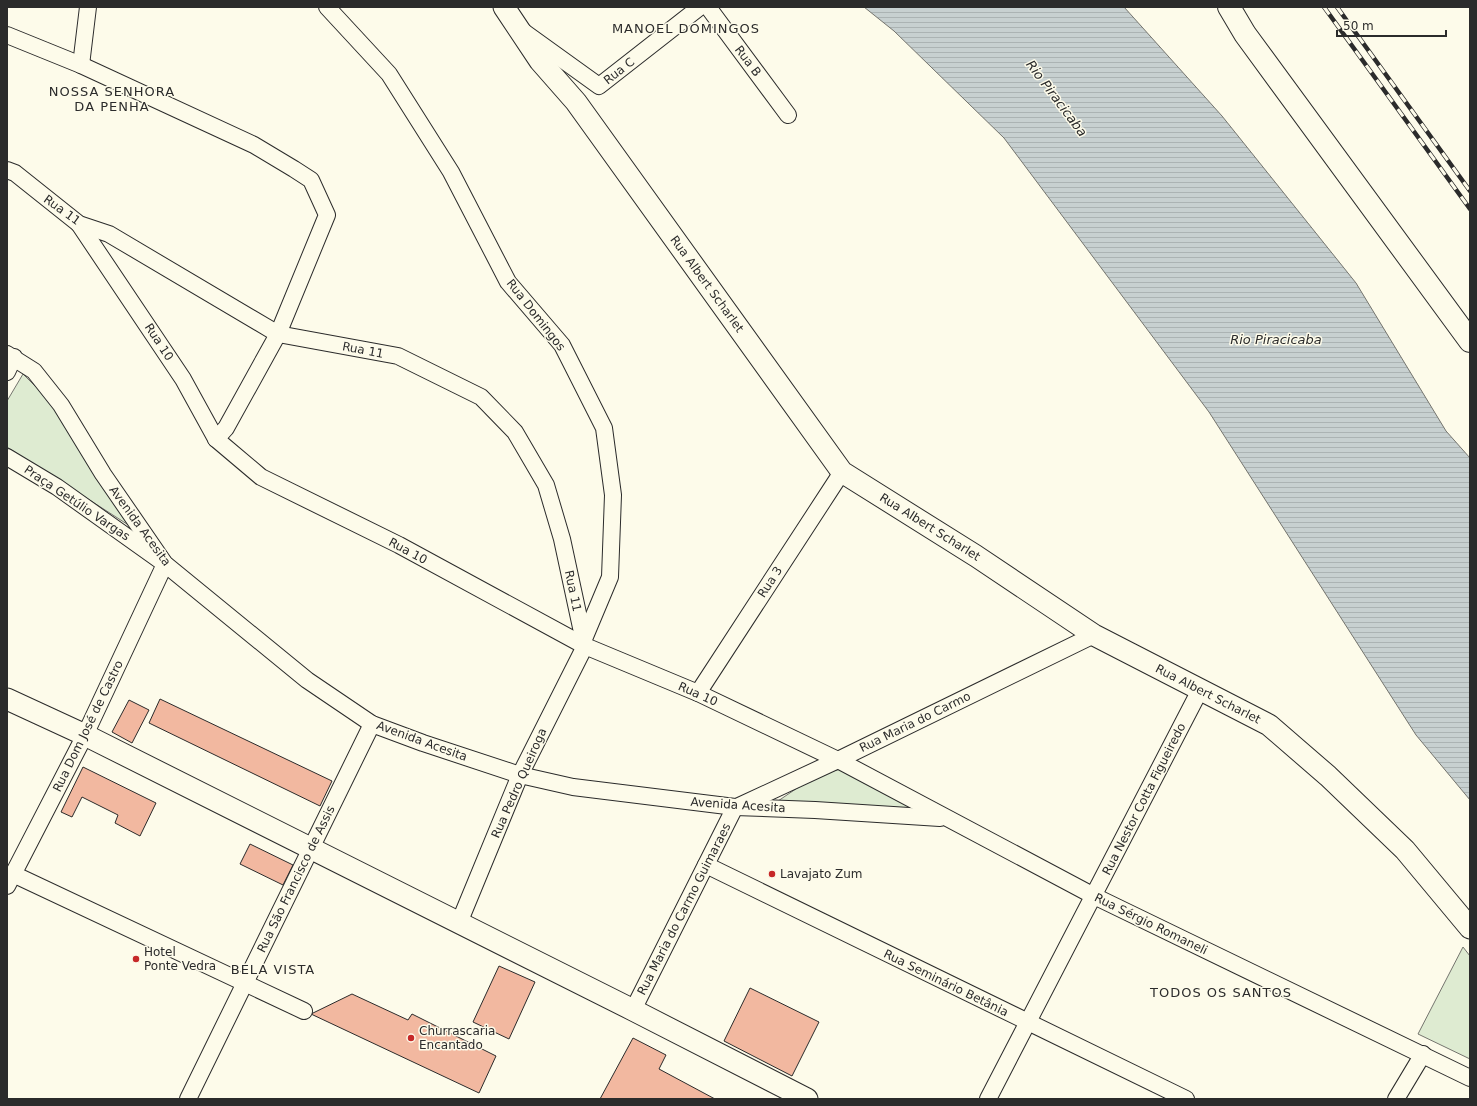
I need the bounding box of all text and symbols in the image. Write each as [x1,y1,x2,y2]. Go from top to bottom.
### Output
scale bar [1337,12,1446,38]
text: 50 m [1343,19,1374,33]
district label: MANOEL DOMINGOS [612,21,760,36]
street label: Rua B [732,43,764,79]
street label: Rua C [601,55,637,87]
water label: Rio Piracicaba [1023,57,1090,139]
district label: NOSSA SENHORA DA PENHA [49,84,175,114]
street label: Rua 11 [41,192,83,228]
street label: Rua Albert Scharlet [667,233,747,335]
street label: Rua Domingos [504,276,568,354]
street label: Rua 10 [142,321,176,363]
water label: Rio Piracicaba [1230,332,1322,347]
street label: Rua 11 [341,339,385,361]
street label: Praça Getúlio Vargas [21,462,133,544]
street label: Avenida Acesita [106,483,174,569]
street label: Rua Albert Scharlet [877,490,983,564]
street label: Rua 10 [386,535,430,567]
street label: Rua 3 [755,564,785,600]
street label: Rua 11 [562,569,584,613]
street label: Rua Dom José de Castro [50,658,126,794]
street label: Rua Albert Scharlet [1153,661,1263,727]
street label: Rua 10 [676,679,720,709]
street label: Rua Maria do Carmo [857,689,973,755]
street label: Avenida Acesita [375,718,469,764]
street label: Rua Nestor Cotta Figueiredo [1099,721,1189,877]
street label: Rua Pedro Queiroga [488,726,550,840]
street label: Avenida Acesita [690,795,786,815]
street label: Rua São Francisco de Assis [254,803,338,955]
street label: Rua Maria do Carmo Guimaraes [634,821,734,997]
place label: Lavajato Zum [780,867,863,881]
marker: Lavajato Zum [767,869,777,879]
street label: Rua Sérgio Romaneli [1092,890,1210,958]
place label: Hotel Ponte Vedra [144,945,216,973]
street label: Rua Seminário Betânia [881,947,1011,1019]
marker: Hotel Ponte Vedra [131,954,141,964]
district label: BELA VISTA [231,962,315,977]
district label: TODOS OS SANTOS [1149,985,1292,1000]
place label: Churrascaria Encantado [419,1024,495,1052]
marker: Churrascaria Encantado [406,1033,416,1043]

